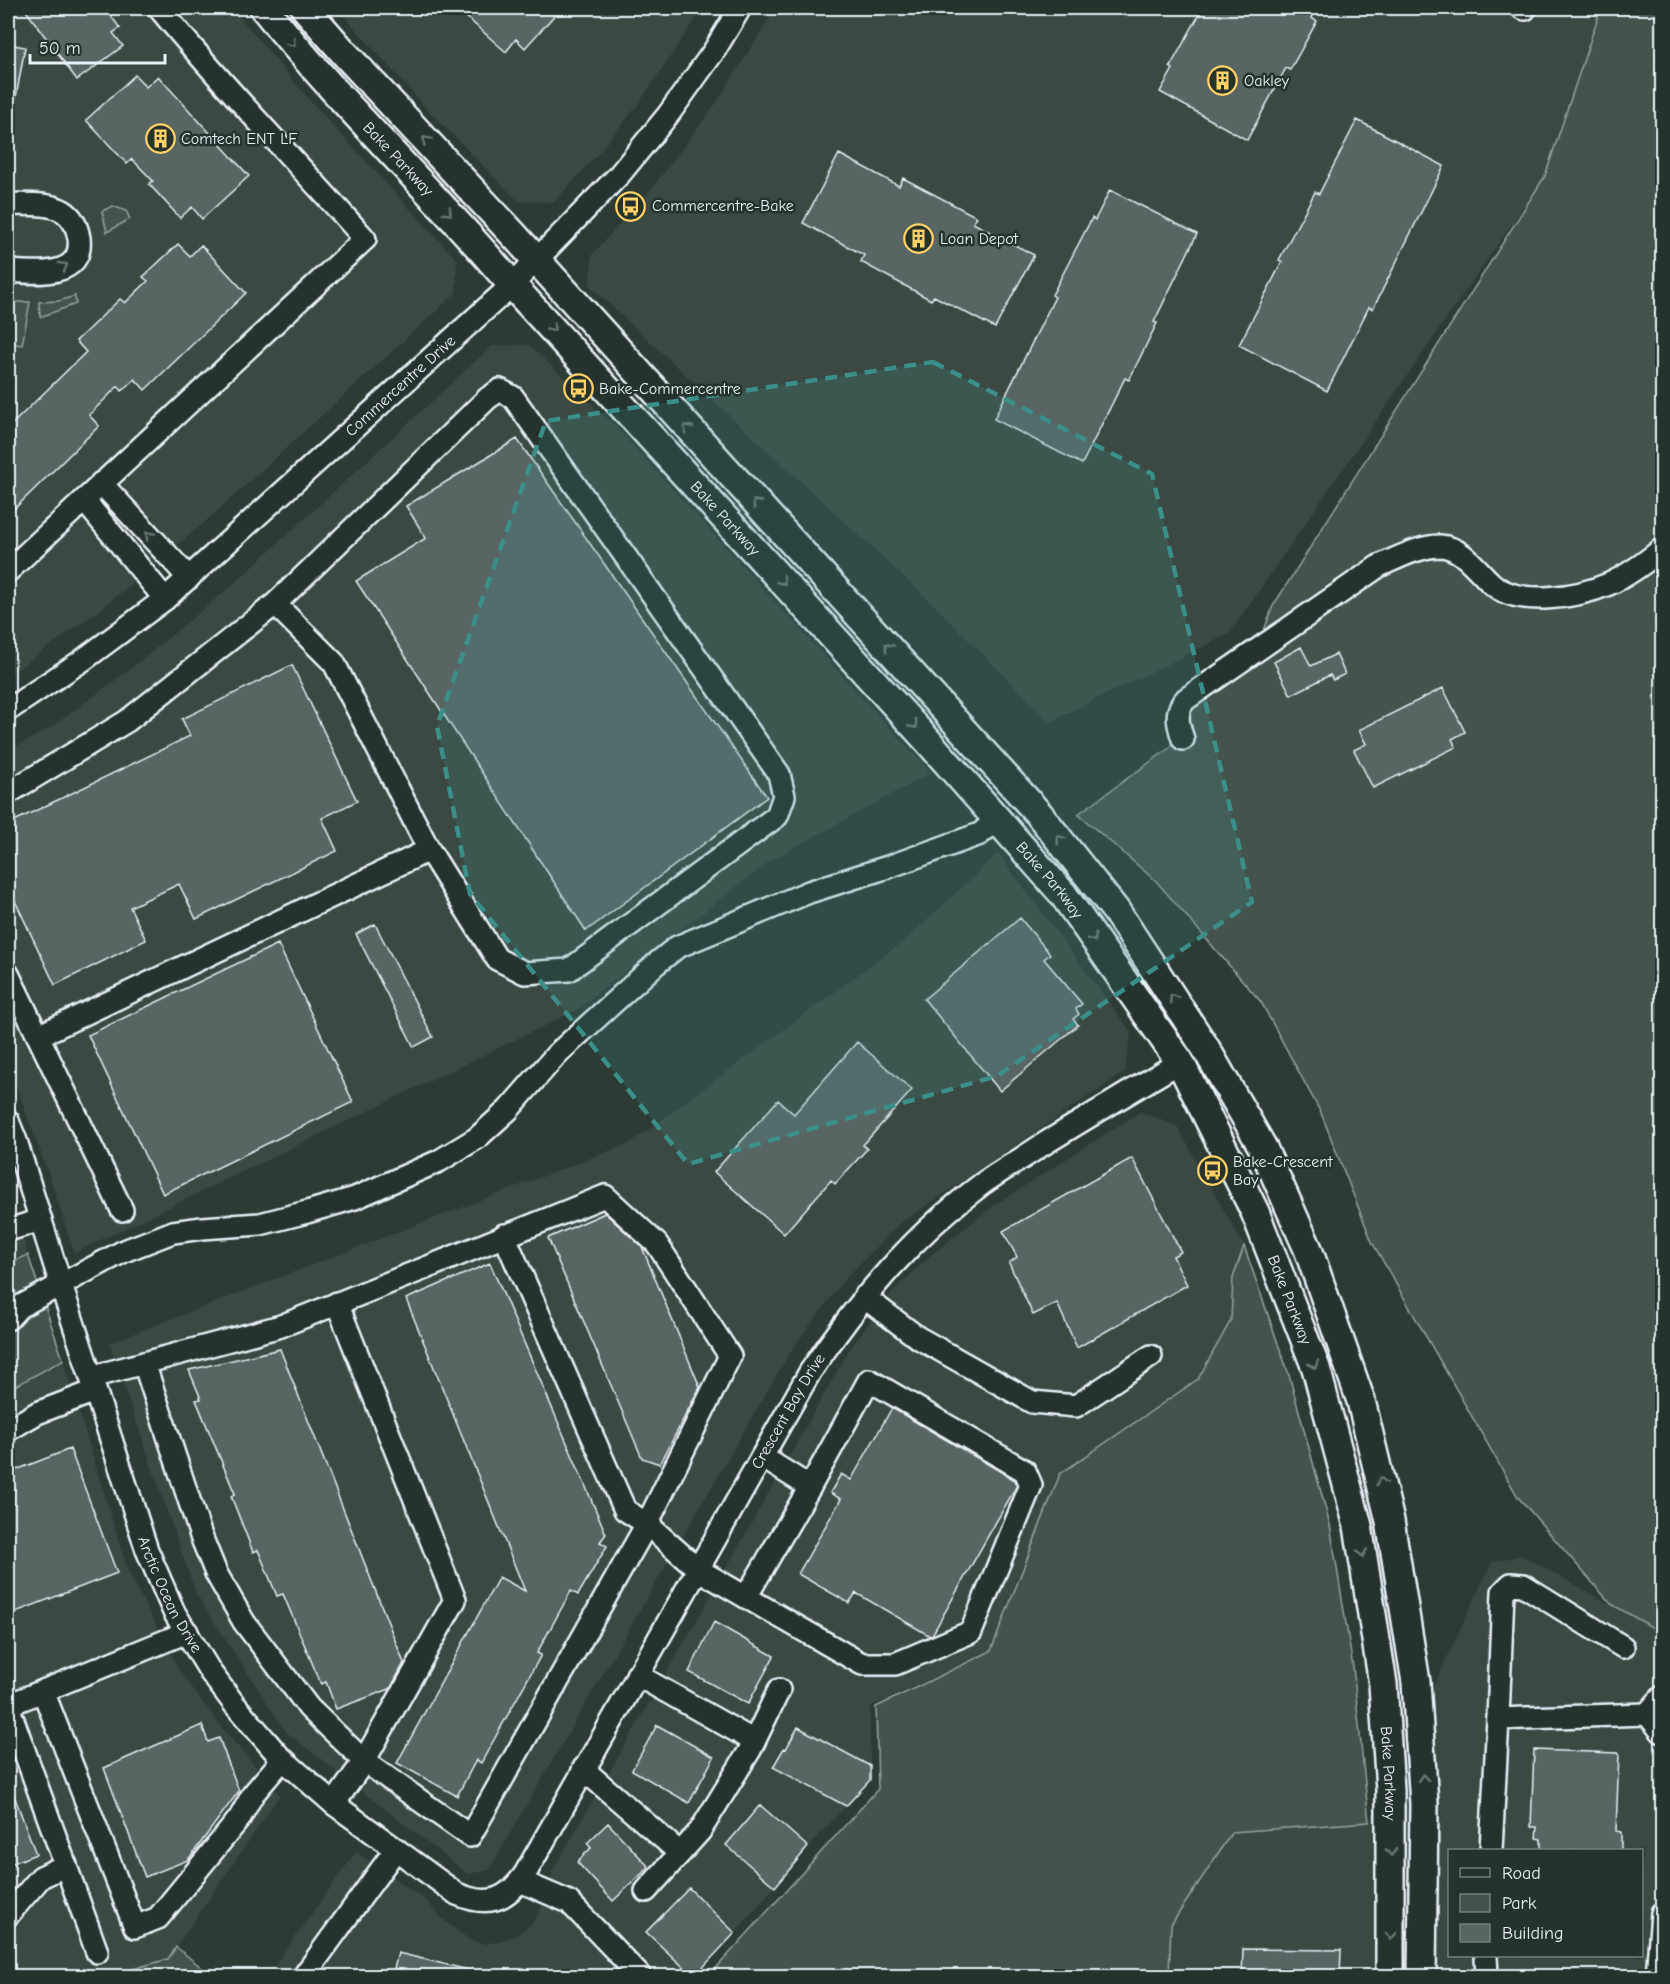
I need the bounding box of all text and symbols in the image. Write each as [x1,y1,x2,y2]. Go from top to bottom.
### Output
scale bar [30,27,165,65]
one-way arrow [285,36,296,47]
text: 50 m [39,38,81,59]
building icon: Oakley [1207,65,1239,97]
place label: Oakley [1244,72,1290,90]
street label: Bake Parkway [359,118,437,200]
building icon: Comtech ENT LF [144,123,176,155]
place label: Comtech ENT LF [181,130,298,148]
one-way arrow [422,137,433,147]
bus stop icon: Commercentre-Bake [615,190,647,222]
place label: Commercentre-Bake [652,197,794,215]
one-way arrow [441,205,452,216]
building icon: Loan Depot [903,223,935,255]
place label: Loan Depot [940,230,1019,248]
one-way arrow [58,262,68,273]
one-way arrow [545,322,556,332]
street label: Commercentre Drive [342,332,459,440]
bus stop icon: Bake-Commercentre [562,373,594,405]
place label: Bake-Commercentre [599,380,741,398]
one-way arrow [683,424,694,434]
street label: Bake Parkway [687,478,764,560]
one-way arrow [752,500,763,510]
one-way arrow [145,531,156,542]
one-way arrow [775,574,786,585]
one-way arrow [884,643,895,654]
one-way arrow [906,718,917,729]
one-way arrow [1056,835,1067,846]
street label: Bake Parkway [1012,838,1087,923]
one-way arrow [1086,931,1097,942]
one-way arrow [1169,994,1180,1005]
place label: Bake-Crescent Bay [1233,1153,1333,1189]
bus stop icon: Bake-Crescent Bay [1196,1155,1228,1187]
street label: Bake Parkway [1264,1253,1315,1348]
street label: Crescent Bay Drive [748,1350,829,1472]
one-way arrow [1307,1359,1320,1369]
one-way arrow [1375,1476,1388,1486]
street label: Arctic Ocean Drive [134,1534,206,1656]
one-way arrow [1356,1549,1368,1558]
street label: Bake Parkway [1377,1726,1399,1821]
one-way arrow [1416,1773,1429,1782]
one-way arrow [1384,1847,1397,1856]
legend [1448,1849,1643,1957]
text: Road [1502,1863,1541,1884]
text: Park [1502,1893,1537,1914]
text: Building [1502,1923,1564,1944]
one-way arrow [1385,1932,1397,1941]

